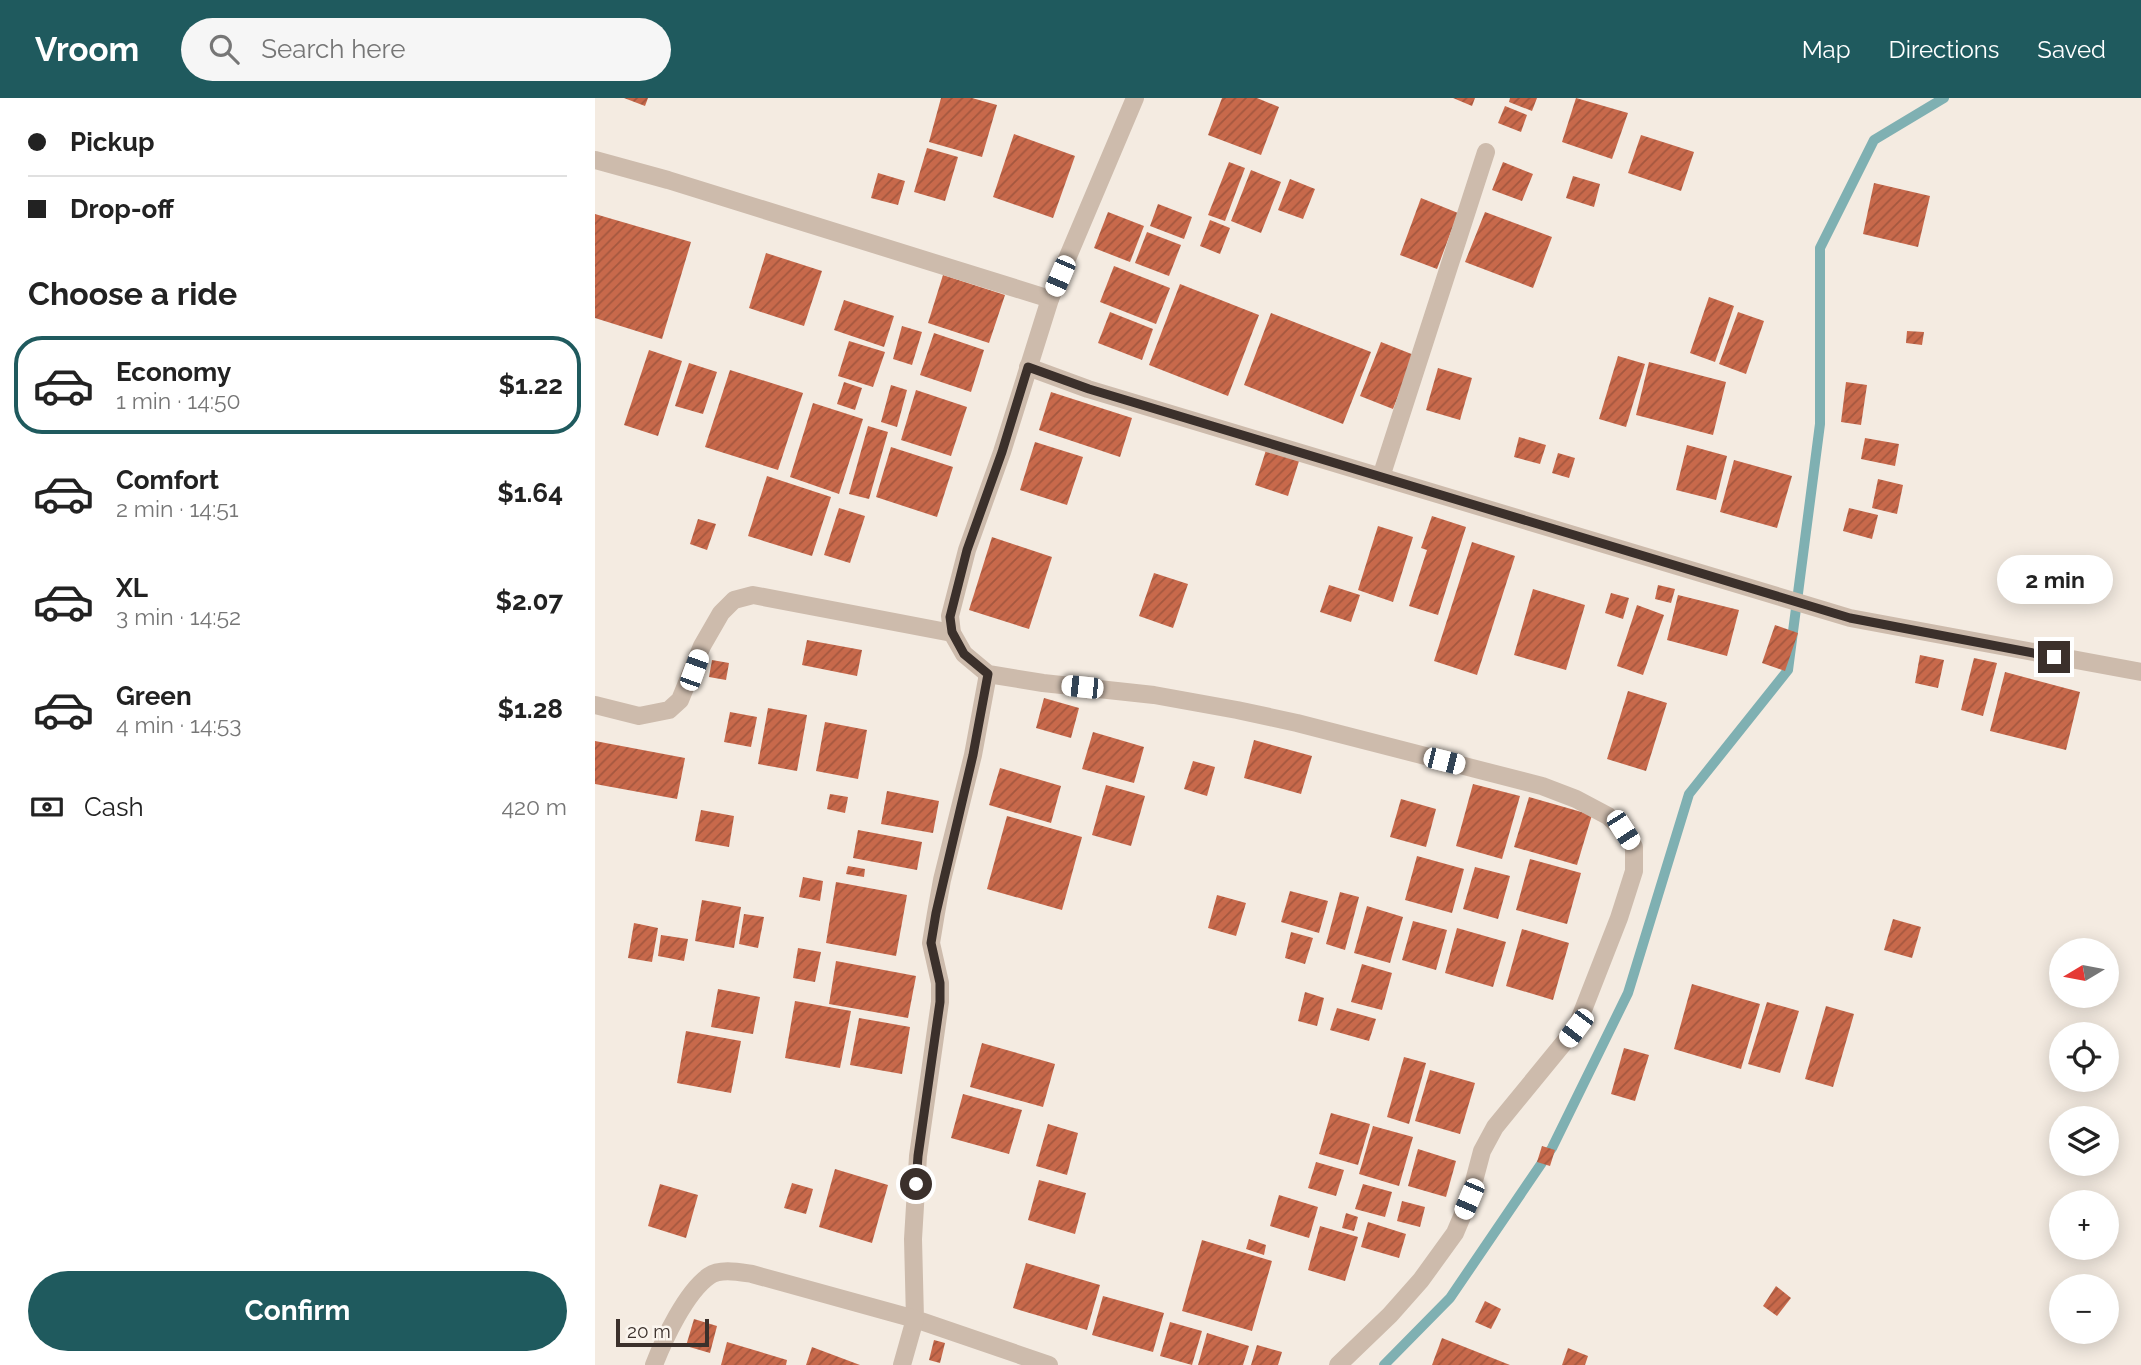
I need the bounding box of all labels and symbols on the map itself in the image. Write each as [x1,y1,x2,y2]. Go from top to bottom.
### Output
car [1043,253,1078,299]
callout: 2 min [1996,556,2112,604]
route end [2038,641,2070,673]
car [677,647,712,693]
car [1061,674,1104,700]
car [1422,746,1467,776]
car [1603,807,1644,853]
north arrow [2049,938,2119,1008]
car [1555,1005,1598,1051]
route start [900,1168,932,1200]
car [1452,1176,1487,1222]
scale bar [616,1316,709,1348]

